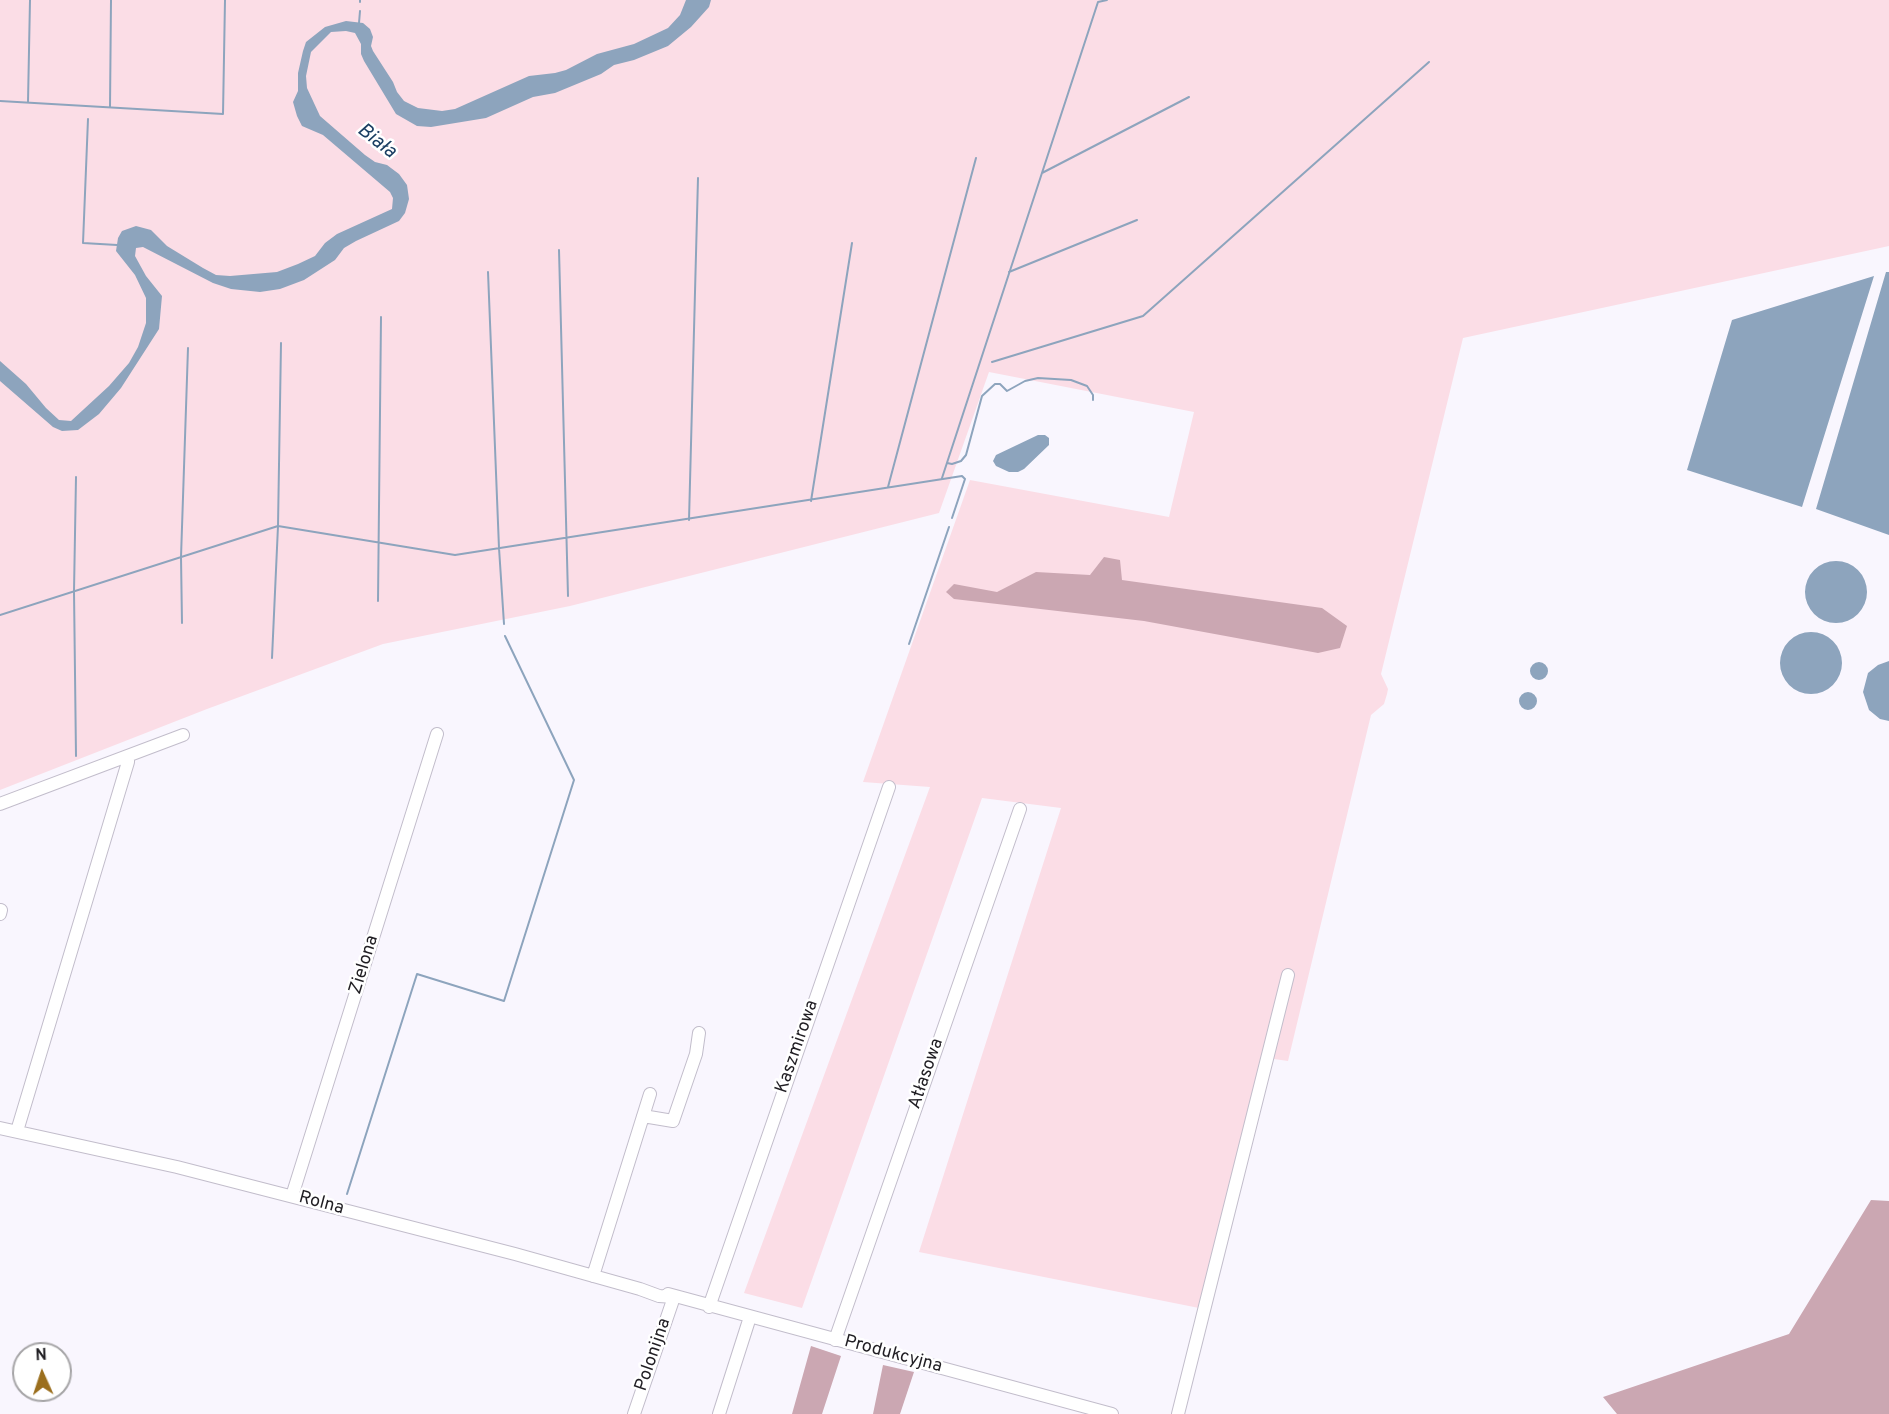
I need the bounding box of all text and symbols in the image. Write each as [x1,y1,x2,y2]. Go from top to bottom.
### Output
water label: Biała [352,119,400,165]
street label: Zielona [346,933,384,997]
street label: Kaszmirowa [772,998,824,1096]
street label: Atłasowa [905,1036,949,1112]
street label: Rolna [296,1188,346,1220]
street label: Polonijna [631,1316,677,1394]
street label: Produkcyjna [842,1332,944,1378]
north arrow [12,1342,72,1402]
text: N [35,1346,47,1366]

